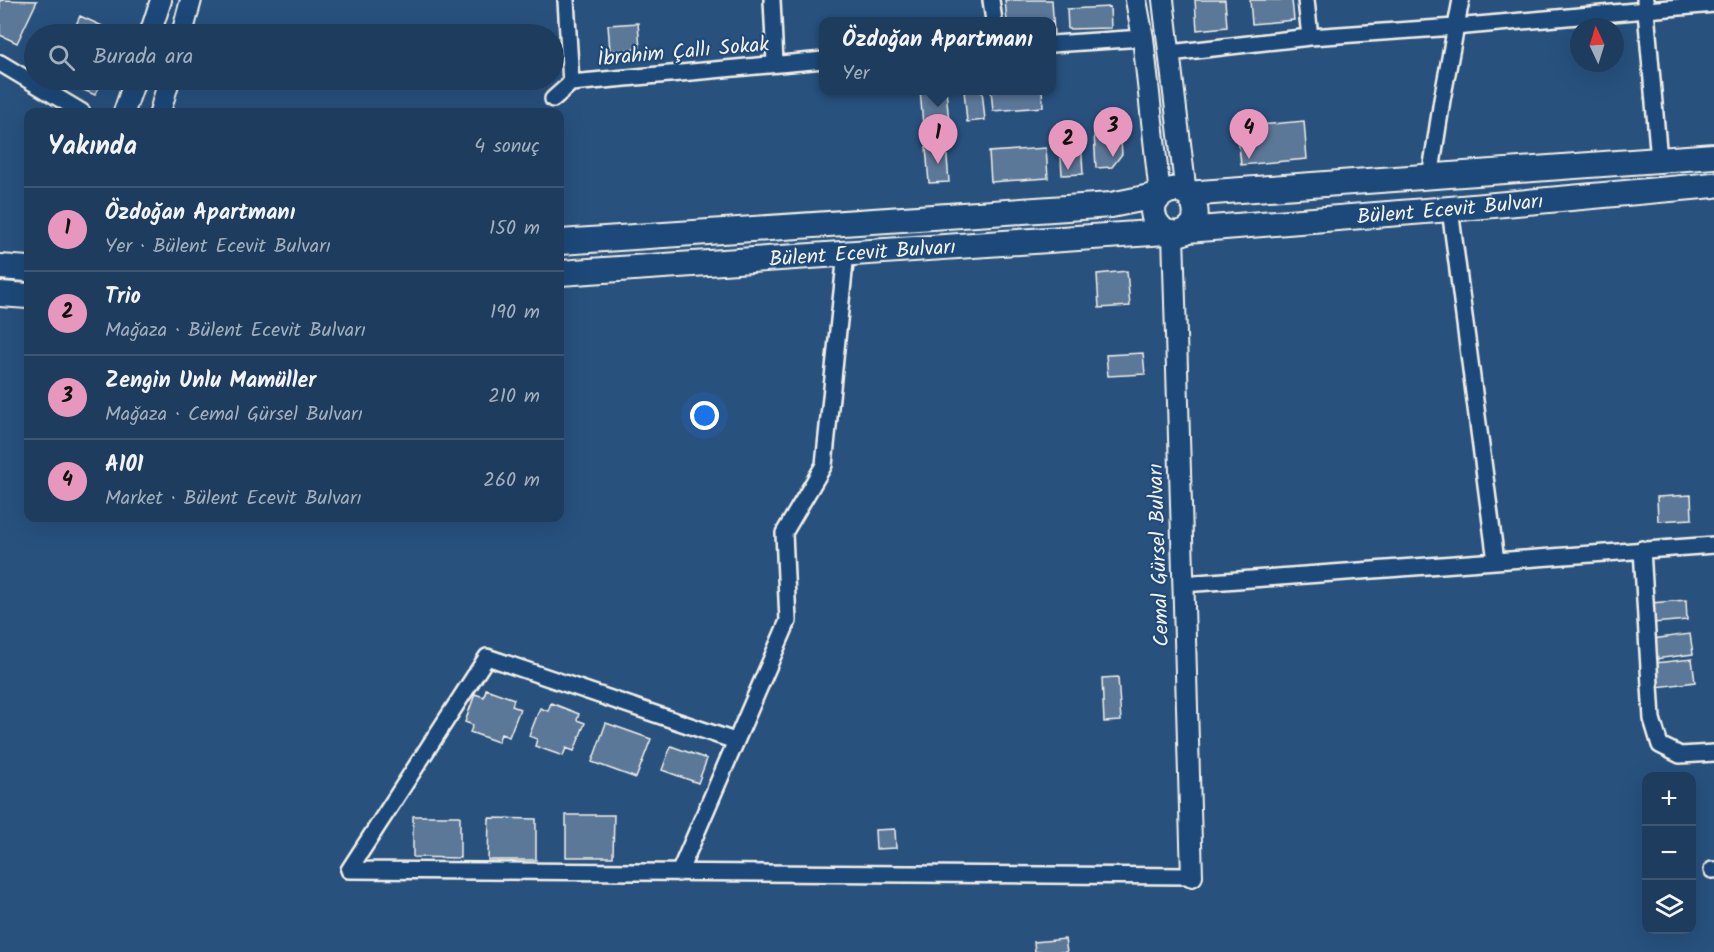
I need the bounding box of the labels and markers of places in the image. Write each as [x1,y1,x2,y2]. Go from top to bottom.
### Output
pin: 3 [1094,108,1132,157]
pin: 4 [1230,110,1268,159]
pin: 1 [918,114,958,164]
pin: 2 [1048,120,1088,170]

